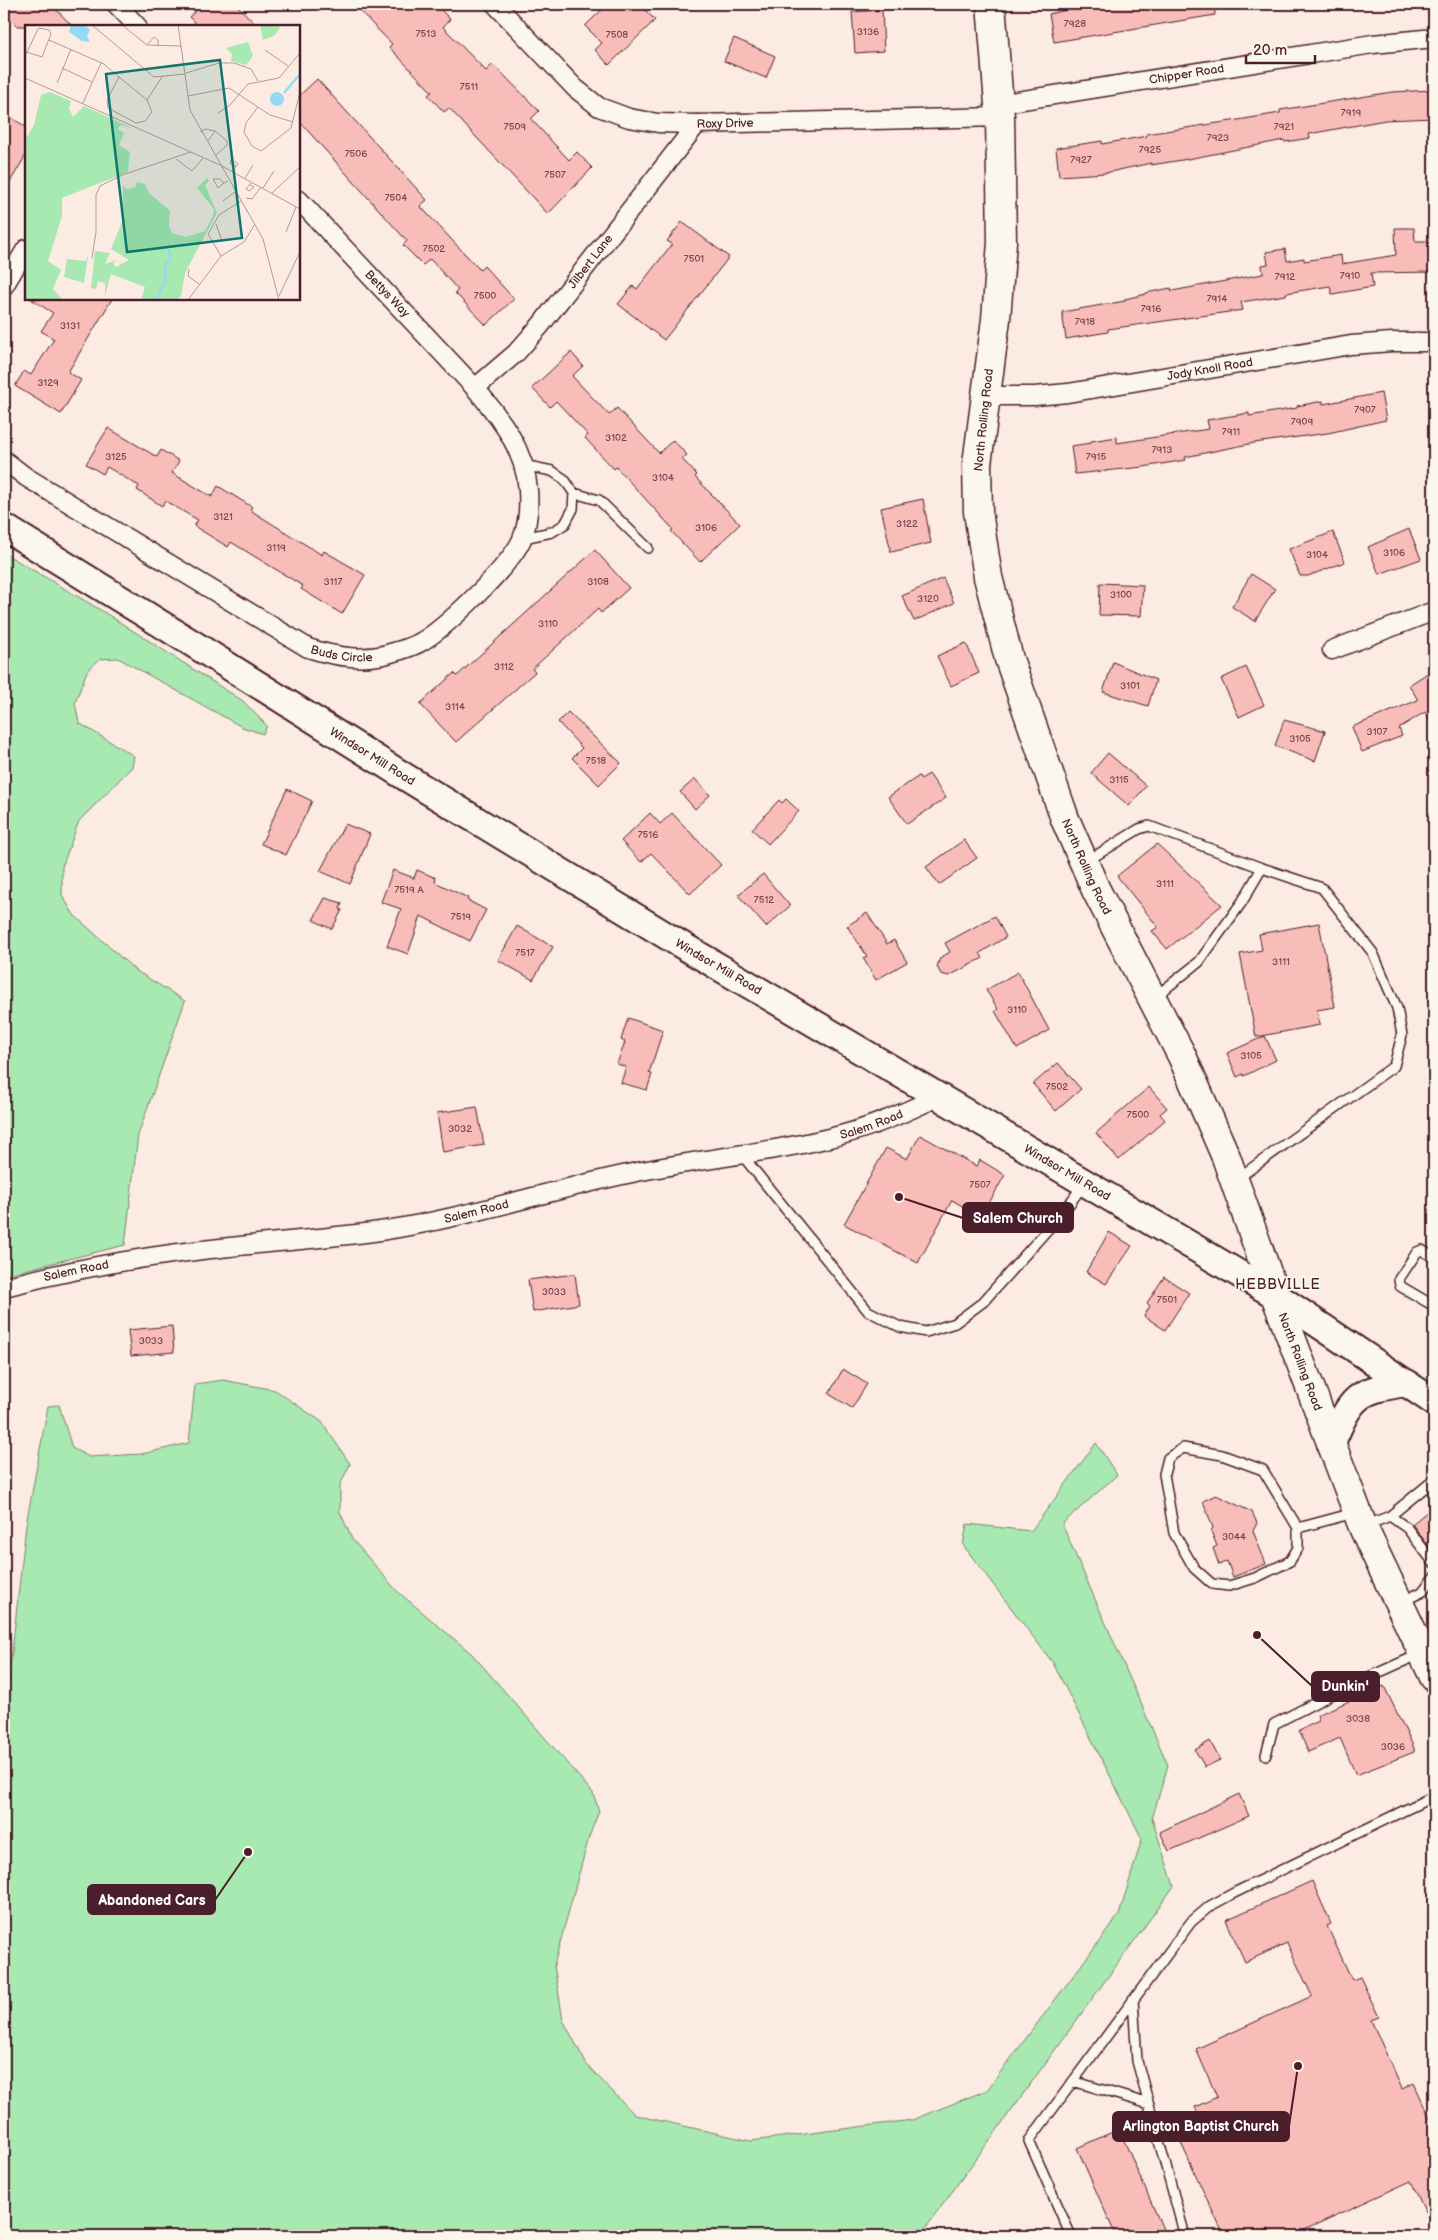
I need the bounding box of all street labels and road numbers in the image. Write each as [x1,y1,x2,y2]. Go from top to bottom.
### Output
street label: Chipper Road [1148,60,1225,87]
street label: Roxy Drive [696,115,754,132]
street label: Jilbert Lane [565,231,616,291]
street label: Bettys Way [361,267,413,321]
street label: Jody Knoll Road [1166,354,1254,384]
street label: North Rolling Road [971,368,997,472]
street label: Buds Circle [309,642,373,665]
street label: Windsor Mill Road [327,724,418,789]
street label: North Rolling Road [1058,816,1115,917]
street label: Windsor Mill Road [672,935,765,998]
street label: Salem Road [838,1106,905,1142]
street label: Windsor Mill Road [1021,1141,1113,1204]
street label: Salem Road [443,1196,510,1226]
street label: Salem Road [42,1257,110,1285]
street label: North Rolling Road [1275,1311,1326,1413]

